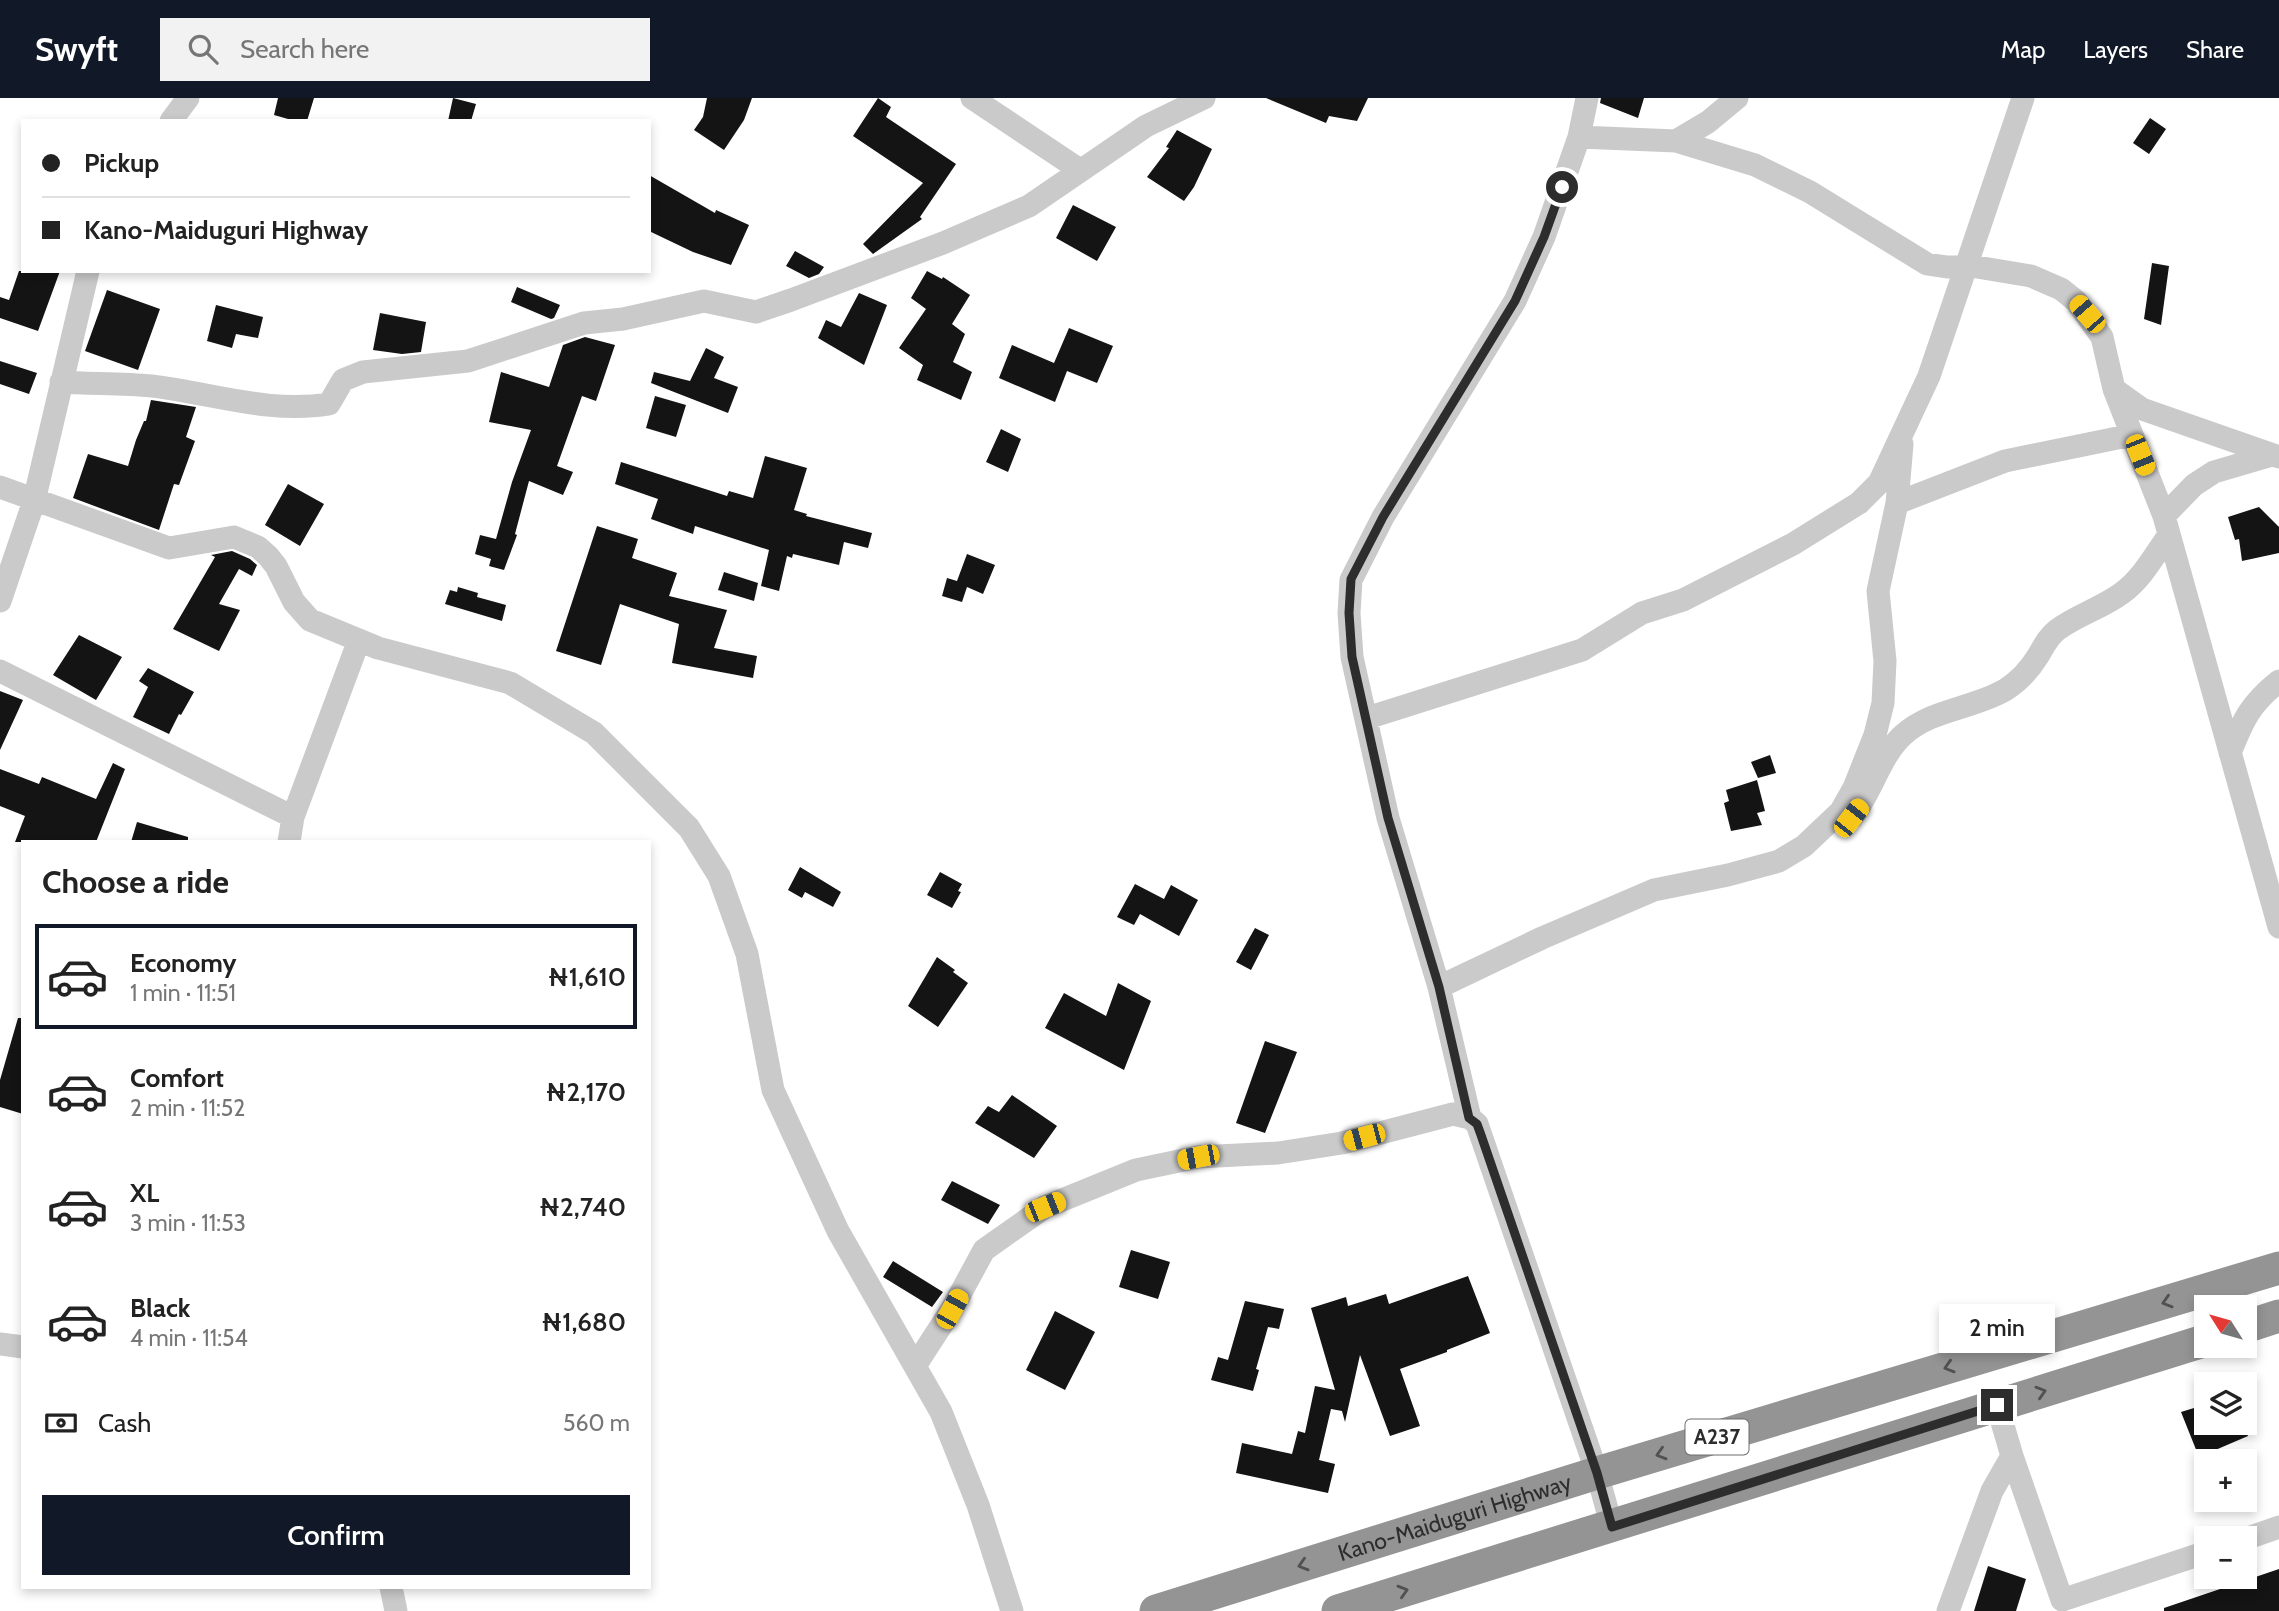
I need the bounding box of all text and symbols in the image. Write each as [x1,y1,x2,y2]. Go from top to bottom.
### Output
search box [160,18,650,81]
text: Swyft [35,29,118,69]
icon: search [184,30,222,68]
text: Search here [240,33,369,65]
text: Map [2001,35,2045,64]
text: Layers [2083,35,2148,64]
text: Share [2186,35,2244,64]
text: Pickup [84,147,159,179]
route start [1546,171,1578,203]
text: Kano-Maiduguri Highway [84,214,368,246]
car [2066,291,2109,337]
car [2123,432,2158,478]
car [1830,795,1873,841]
text: Choose a ride [42,862,229,901]
icon: car [46,945,109,1008]
text: Economy [130,947,236,979]
text: ₦1,610 [548,961,626,993]
text: 1 min · 11:51 [130,979,236,1007]
icon: car [46,1060,109,1123]
text: Comfort [130,1062,224,1094]
text: ₦2,170 [545,1076,626,1108]
text: 2 min · 11:52 [130,1094,245,1122]
car [1341,1121,1388,1153]
car [1176,1143,1221,1171]
icon: car [46,1175,109,1238]
text: XL [130,1177,159,1209]
car [1022,1189,1069,1225]
text: ₦2,740 [539,1191,626,1223]
text: 3 min · 11:53 [130,1209,246,1237]
car [933,1286,972,1332]
icon: car [46,1290,109,1353]
text: Black [130,1292,190,1324]
one-way arrow [2161,1293,2173,1308]
north arrow [2194,1295,2258,1358]
map controls [2194,1295,2257,1589]
callout: 2 min [1939,1304,2055,1352]
text: ₦1,680 [541,1306,626,1338]
text: 2 min [1969,1314,2025,1342]
text: 4 min · 11:54 [130,1324,248,1352]
one-way arrow [1943,1359,1955,1374]
button: layers [2194,1372,2257,1435]
one-way arrow [2035,1385,2047,1400]
route end [1981,1389,2013,1421]
icon: cash [42,1404,80,1442]
text: Cash [98,1407,151,1439]
text: 560 m [563,1409,630,1437]
road number: A237 [1686,1420,1748,1454]
one-way arrow [1655,1446,1667,1460]
button: + [2194,1449,2257,1512]
street label: Kano-Maiduguri Highway [1335,1468,1575,1567]
button: Confirm [42,1495,630,1575]
button: − [2194,1526,2257,1589]
one-way arrow [1297,1557,1310,1571]
one-way arrow [1396,1585,1409,1599]

